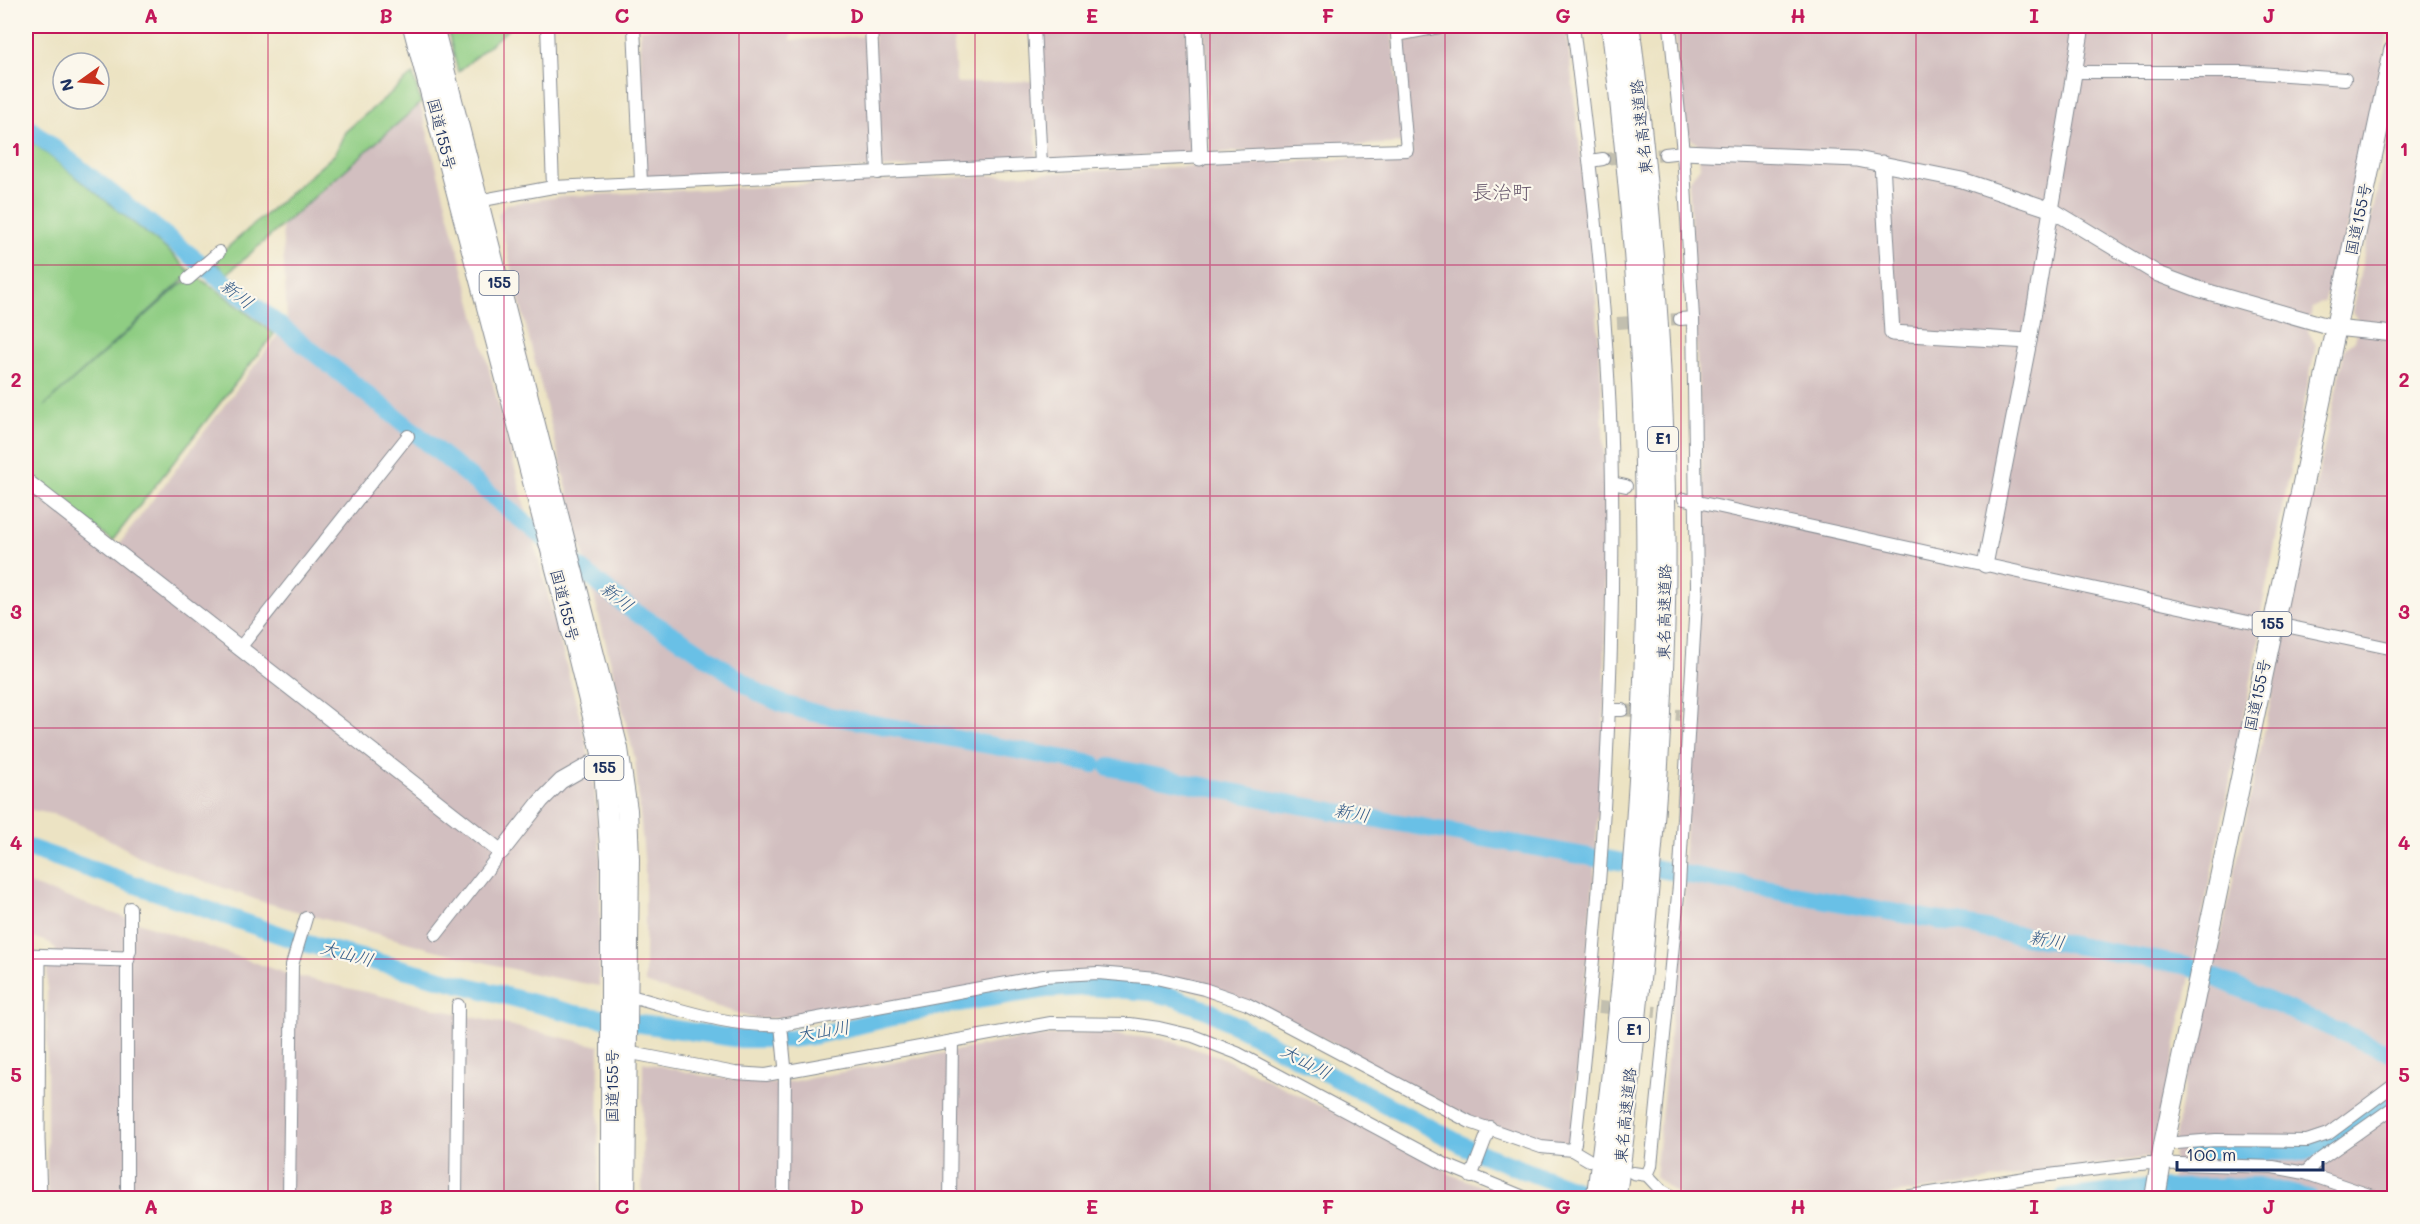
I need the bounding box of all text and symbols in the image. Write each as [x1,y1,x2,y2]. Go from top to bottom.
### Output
text: A [144,2,158,28]
text: B [379,2,393,28]
text: C [615,2,630,28]
text: D [850,2,864,28]
text: E [1086,2,1098,28]
text: F [1322,2,1335,28]
text: G [1555,2,1571,28]
text: H [1790,2,1806,28]
text: I [2029,2,2039,28]
text: J [2262,2,2276,28]
north arrow [51,51,111,111]
text: N [54,76,78,94]
street label: 東名高速道路 [1625,78,1656,176]
street label: 国道155号 [423,96,462,172]
text: 1 [12,135,20,161]
text: 1 [2400,135,2408,161]
district label: 長治町 [1472,178,1532,204]
street label: 国道155号 [2340,181,2375,257]
road number: 155 [480,271,518,295]
water label: 新川 [216,273,259,314]
text: 2 [10,366,22,392]
text: 2 [2398,366,2410,392]
road number: E1 [1648,427,1678,451]
street label: 東名高速道路 [1652,564,1675,660]
street label: 国道155号 [546,567,585,643]
water label: 新川 [596,576,639,617]
text: 3 [10,598,22,624]
text: 3 [2398,598,2410,624]
road number: 155 [2252,612,2292,636]
street label: 国道155号 [2239,657,2274,733]
road number: 155 [584,756,624,780]
water label: 新川 [1332,797,1372,827]
text: 4 [10,829,23,855]
text: 4 [2398,829,2411,855]
water label: 新川 [2027,924,2067,954]
water label: 大山川 [318,934,376,972]
water label: 大山川 [794,1014,851,1046]
road number: E1 [1619,1018,1649,1042]
water label: 大山川 [1277,1038,1336,1084]
street label: 国道155号 [601,1049,622,1123]
text: 5 [10,1061,22,1087]
text: 5 [2398,1061,2410,1087]
street label: 東名高速道路 [1609,1066,1640,1164]
scale bar [2177,1134,2322,1172]
text: 100 m [2186,1142,2236,1166]
text: A [144,1193,158,1219]
text: B [379,1193,393,1219]
text: C [615,1193,630,1219]
text: D [850,1193,864,1219]
text: E [1086,1193,1098,1219]
text: F [1322,1193,1335,1219]
text: G [1555,1193,1571,1219]
text: H [1790,1193,1806,1219]
text: I [2029,1193,2039,1219]
text: J [2262,1193,2276,1219]

